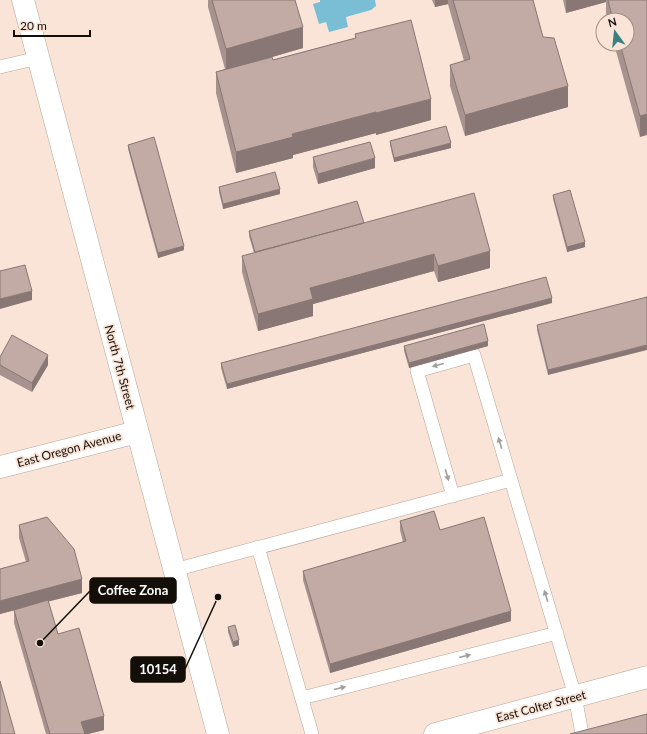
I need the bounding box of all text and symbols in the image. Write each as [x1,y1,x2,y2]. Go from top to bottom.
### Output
scale bar [14,12,90,38]
north arrow [595,12,635,52]
text: N [607,14,618,29]
text: 20 m [20,18,47,33]
street label: North 7th Street [102,323,139,412]
one-way arrow [431,362,443,368]
street label: East Oregon Avenue [15,428,123,470]
one-way arrow [497,437,503,449]
one-way arrow [444,469,450,481]
callout: Coffee Zona [90,578,176,603]
text: Coffee Zona [98,582,168,598]
one-way arrow [543,589,549,601]
one-way arrow [459,653,472,659]
callout: 10154 [131,657,185,682]
text: 10154 [139,661,177,677]
one-way arrow [333,685,346,691]
street label: East Colter Street [494,687,588,725]

